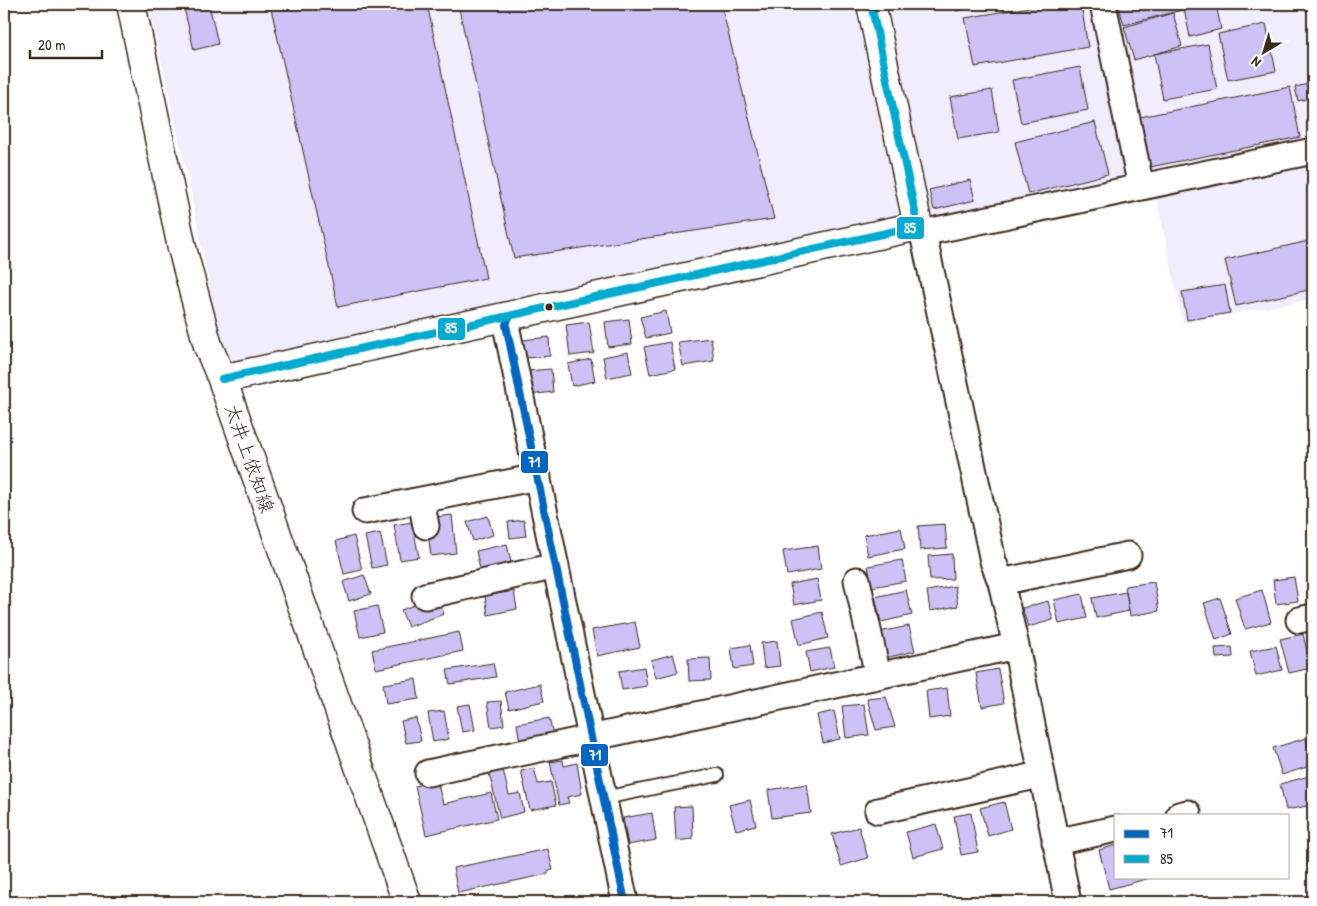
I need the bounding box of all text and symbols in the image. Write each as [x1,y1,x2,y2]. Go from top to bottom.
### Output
scale bar [30,28,102,60]
north arrow [1240,28,1290,78]
text: 20 m [38,34,65,55]
text: N [1246,53,1264,72]
line badge: 85 [896,216,925,240]
text: 85 [904,218,916,237]
unlabelled marker [544,302,554,312]
line badge: 85 [437,317,466,341]
text: 85 [445,318,457,337]
street label: 太井上依知線 [219,400,281,516]
line badge: 71 [520,450,549,474]
text: 71 [527,452,540,471]
line badge: 71 [580,743,609,767]
text: 71 [588,745,601,764]
legend [1114,814,1290,878]
text: 71 [1160,822,1173,843]
text: 85 [1160,848,1173,869]

